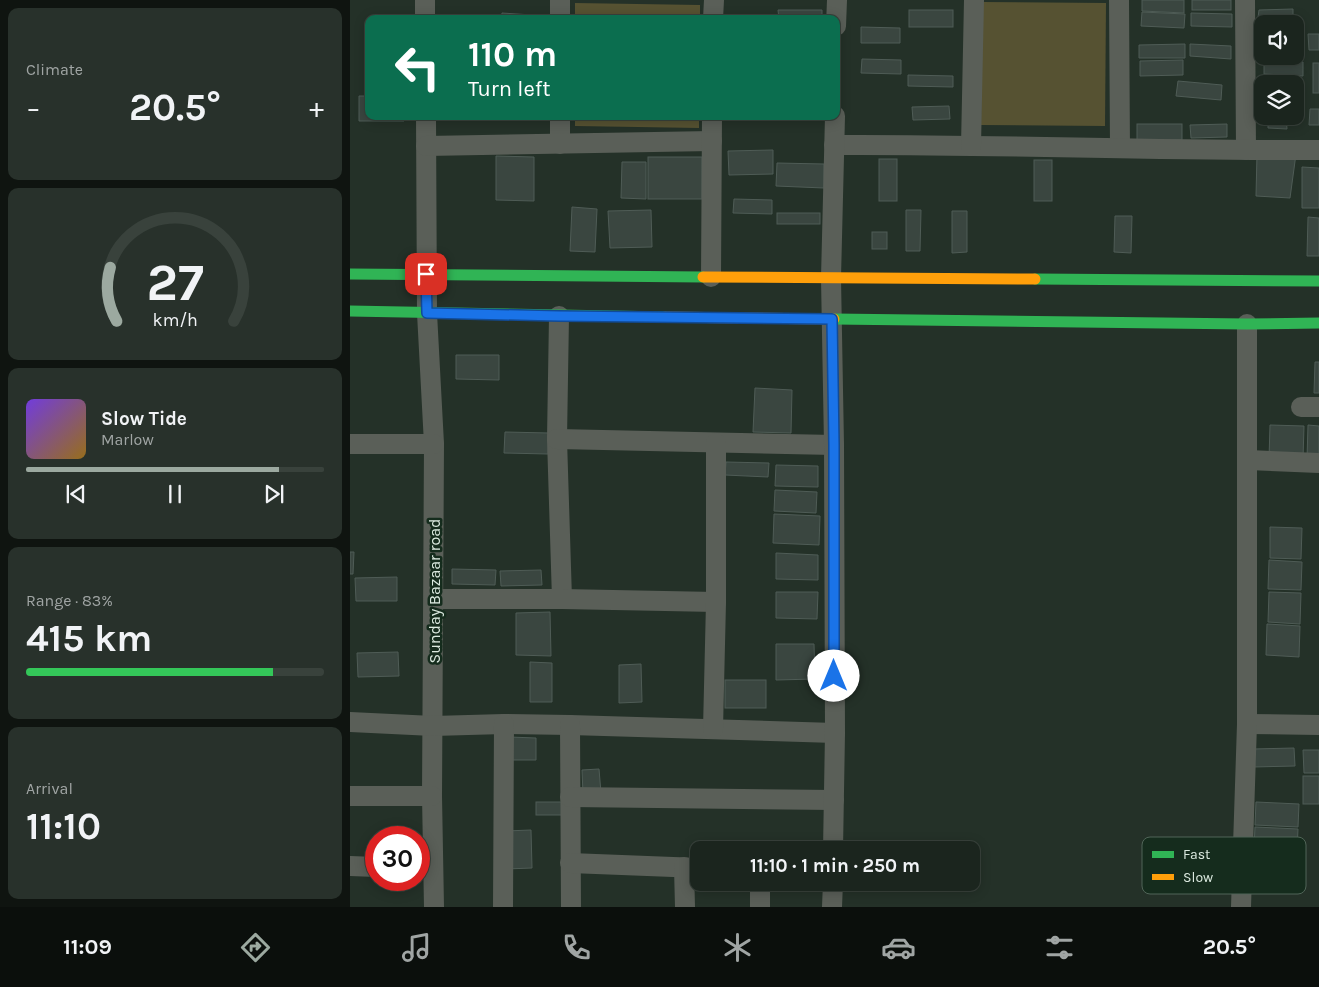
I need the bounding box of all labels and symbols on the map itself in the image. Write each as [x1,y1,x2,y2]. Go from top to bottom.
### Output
pin [405,253,447,295]
street label: Sunday Bazaar road [425,519,444,663]
position arrow [807,649,859,701]
speed limit sign: 30 [365,826,430,891]
legend [1142,837,1306,894]
text: Fast [1183,846,1210,863]
text: Slow [1183,869,1213,886]

